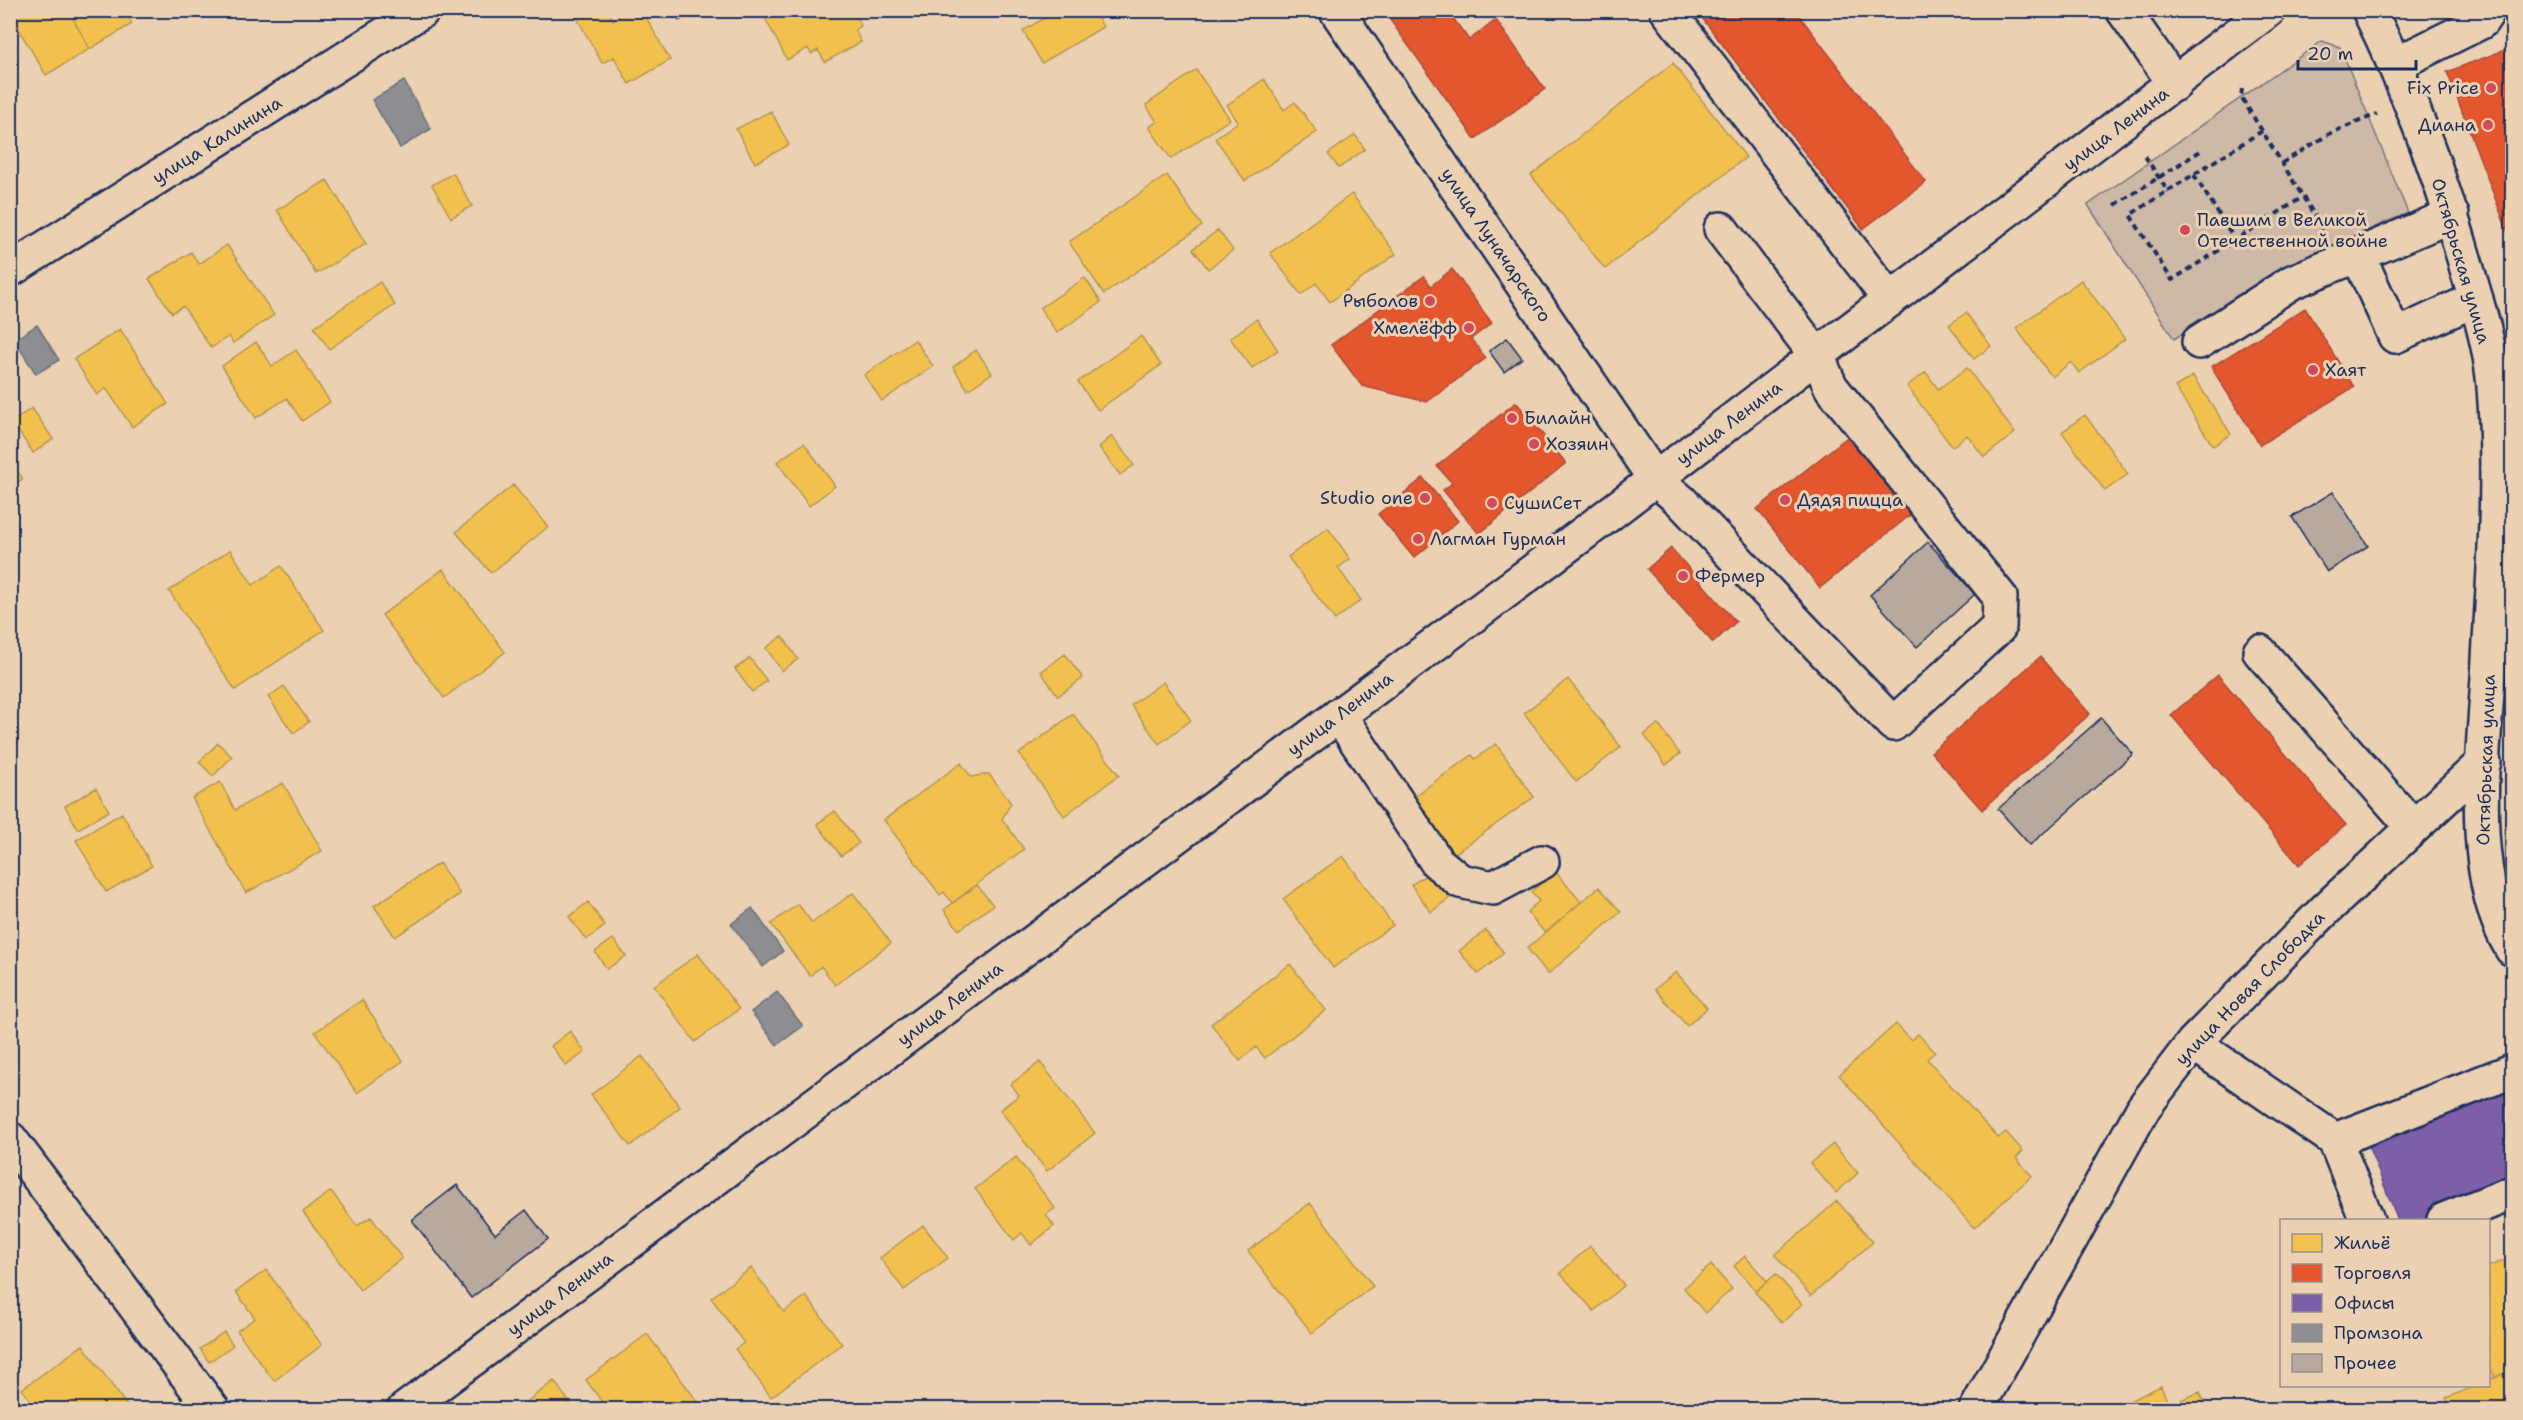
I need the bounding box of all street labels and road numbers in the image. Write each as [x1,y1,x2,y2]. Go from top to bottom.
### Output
street label: улица Ленина [2058,81,2174,177]
street label: улица Калинина [148,90,286,190]
street label: улица Луначарского [1435,163,1557,327]
street label: Октябрьская улица [2426,175,2496,347]
street label: улица Ленина [1671,375,1787,471]
street label: улица Ленина [1282,666,1398,762]
street label: Октябрьская улица [2471,674,2501,846]
street label: улица Новая Слободка [2170,906,2330,1070]
street label: улица Ленина [892,956,1008,1052]
street label: улица Ленина [502,1246,618,1342]

